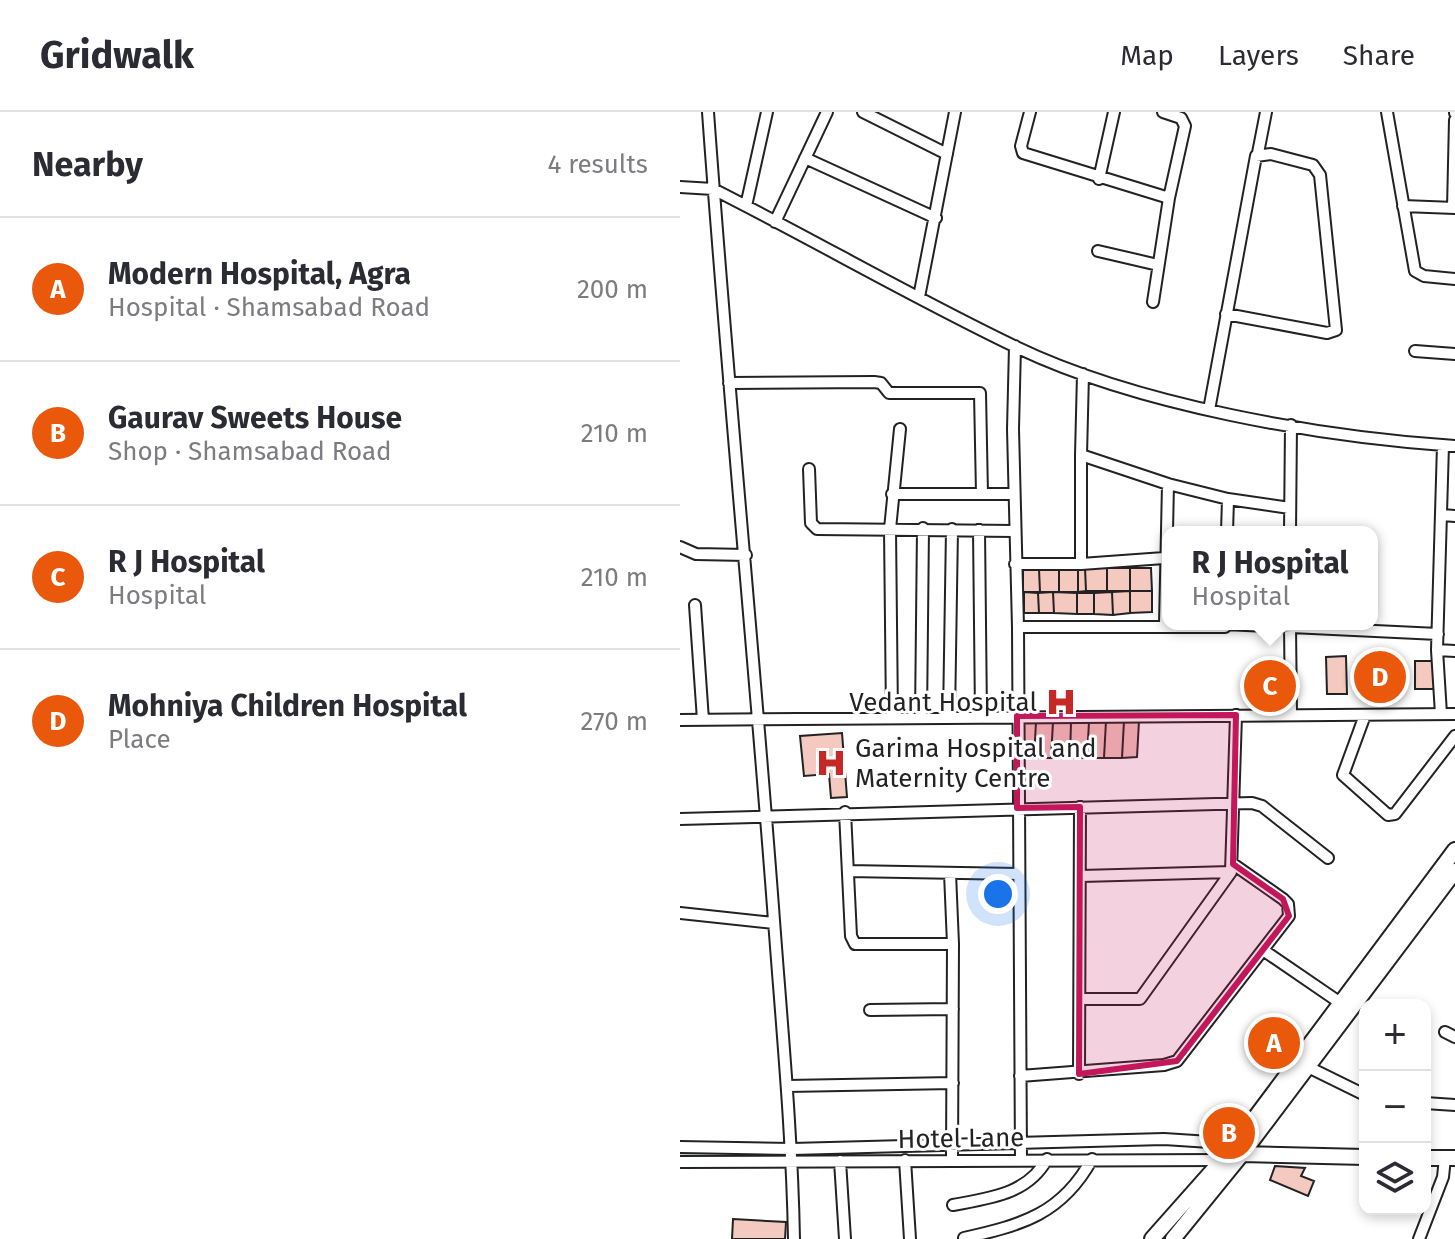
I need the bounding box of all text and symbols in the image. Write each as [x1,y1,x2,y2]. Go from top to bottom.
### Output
text: Gridwalk [40,32,194,78]
text: Map [1120,39,1174,72]
text: Layers [1218,39,1299,72]
text: Share [1343,39,1415,72]
text: Nearby [32,144,143,185]
text: 4 results [547,149,648,180]
text: Modern Hospital, Agra [108,256,411,292]
text: A [50,274,66,305]
text: 200 m [577,274,648,305]
text: Hospital · Shamsabad Road [108,292,430,323]
text: Gaurav Sweets House [108,400,402,436]
text: B [50,418,66,449]
text: 210 m [581,418,648,449]
text: Shop · Shamsabad Road [108,436,392,467]
popup [1162,526,1378,630]
text: R J Hospital [108,544,265,580]
text: R J Hospital [1192,545,1348,581]
text: C [51,562,65,593]
text: 210 m [581,562,648,593]
text: Hospital [108,580,207,611]
text: Hospital [1192,581,1290,612]
pin: D [1354,647,1406,707]
pin: C [1244,656,1296,716]
hospital icon: Vedant Hospital [1044,685,1078,719]
place label: Vedant Hospital [849,687,1037,718]
text: Mohniya Children Hospital [108,688,467,724]
text: D [50,706,66,737]
text: 270 m [580,706,648,737]
text: Place [108,724,171,755]
place label: Garima Hospital and Maternity Centre [855,733,1097,794]
hospital icon: Garima Hospital and Maternity Centre [814,746,848,780]
your location [978,874,1018,914]
map controls [1359,999,1431,1215]
button: + [1359,999,1431,1071]
pin: A [1248,1013,1300,1073]
button: − [1359,1071,1431,1143]
pin: B [1203,1103,1255,1163]
street label: Hotel Lane [897,1122,1025,1155]
button: layers [1359,1143,1431,1215]

